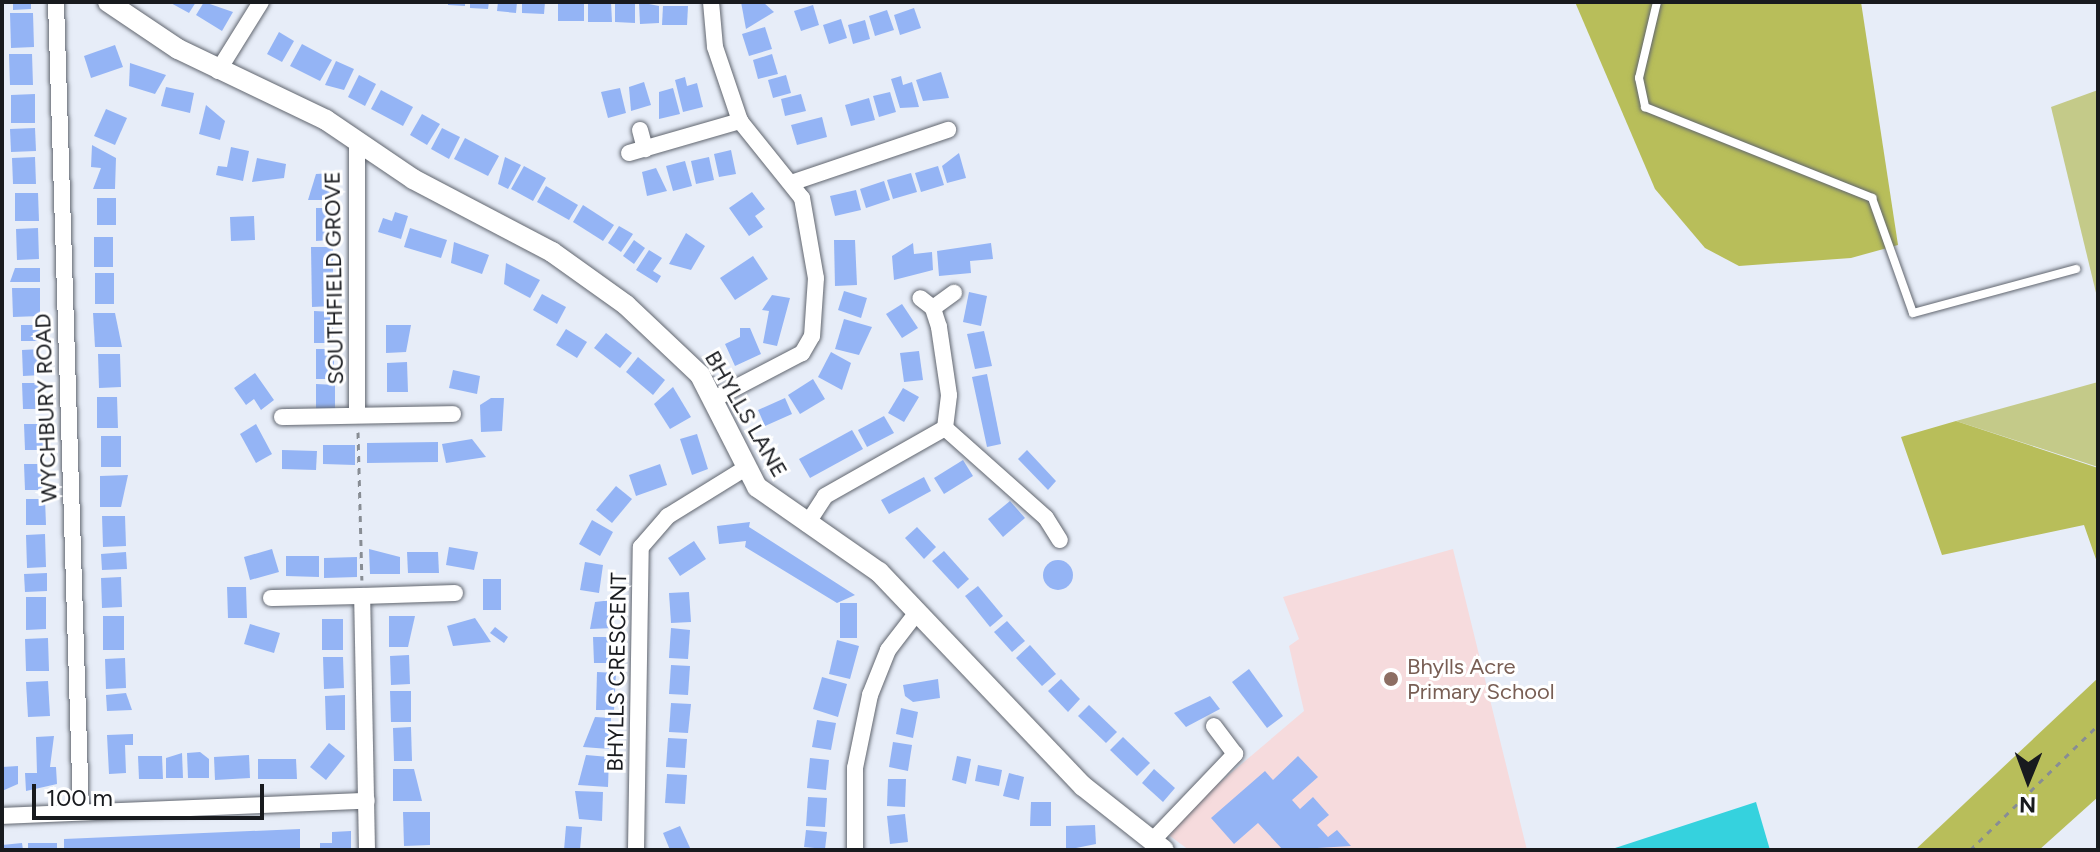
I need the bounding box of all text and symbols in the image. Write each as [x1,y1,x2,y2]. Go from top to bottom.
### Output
street label: SOUTHFIELD GROVE [319,171,349,385]
street label: WYCHBURY ROAD [30,313,62,503]
street label: BHYLLS LANE [699,346,793,482]
street label: BHYLLS CRESCENT [602,572,632,772]
place label: Bhylls Acre Primary School [1407,653,1555,704]
marker: Bhylls Acre Primary School [1382,670,1400,688]
north arrow [1988,740,2068,820]
scale bar [36,768,268,818]
text: 100 m [46,783,113,812]
text: N [2019,791,2036,818]

